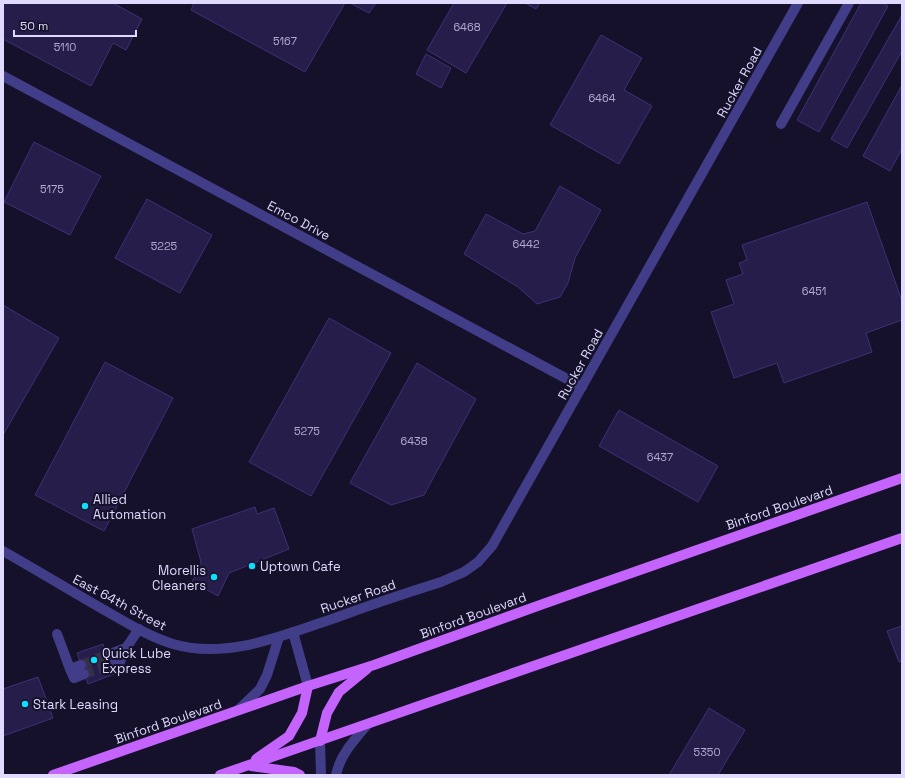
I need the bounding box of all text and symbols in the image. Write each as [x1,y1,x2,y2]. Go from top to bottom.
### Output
scale bar [14,12,136,38]
text: 50 m [20,18,48,34]
house number: 6468 [453,20,481,34]
house number: 5167 [273,34,297,48]
house number: 5110 [54,40,76,54]
street label: Rucker Road [713,44,766,121]
house number: 6464 [588,91,616,105]
house number: 5175 [40,182,64,196]
street label: Emco Drive [264,197,333,244]
house number: 6442 [512,237,540,251]
house number: 5225 [151,239,178,253]
house number: 6451 [802,284,826,298]
street label: Rucker Road [554,326,607,403]
house number: 5275 [294,424,320,438]
house number: 6438 [400,434,428,448]
house number: 6437 [647,450,673,464]
street label: Binford Boulevard [723,481,835,534]
place label: Allied Automation [93,491,166,523]
marker: Allied Automation [80,501,90,511]
place label: Uptown Cafe [260,558,341,575]
marker: Uptown Cafe [247,561,257,571]
place label: Morellis Cleaners [152,562,206,594]
street label: East 64th Street [70,571,170,634]
marker: Morellis Cleaners [209,572,219,582]
street label: Rucker Road [318,576,398,617]
street label: Binford Boulevard [418,588,529,643]
place label: Quick Lube Express [102,645,171,677]
marker: Quick Lube Express [89,655,99,665]
street label: Binford Boulevard [112,695,224,748]
place label: Stark Leasing [33,696,118,713]
marker: Stark Leasing [20,699,30,709]
house number: 5350 [694,745,720,759]

